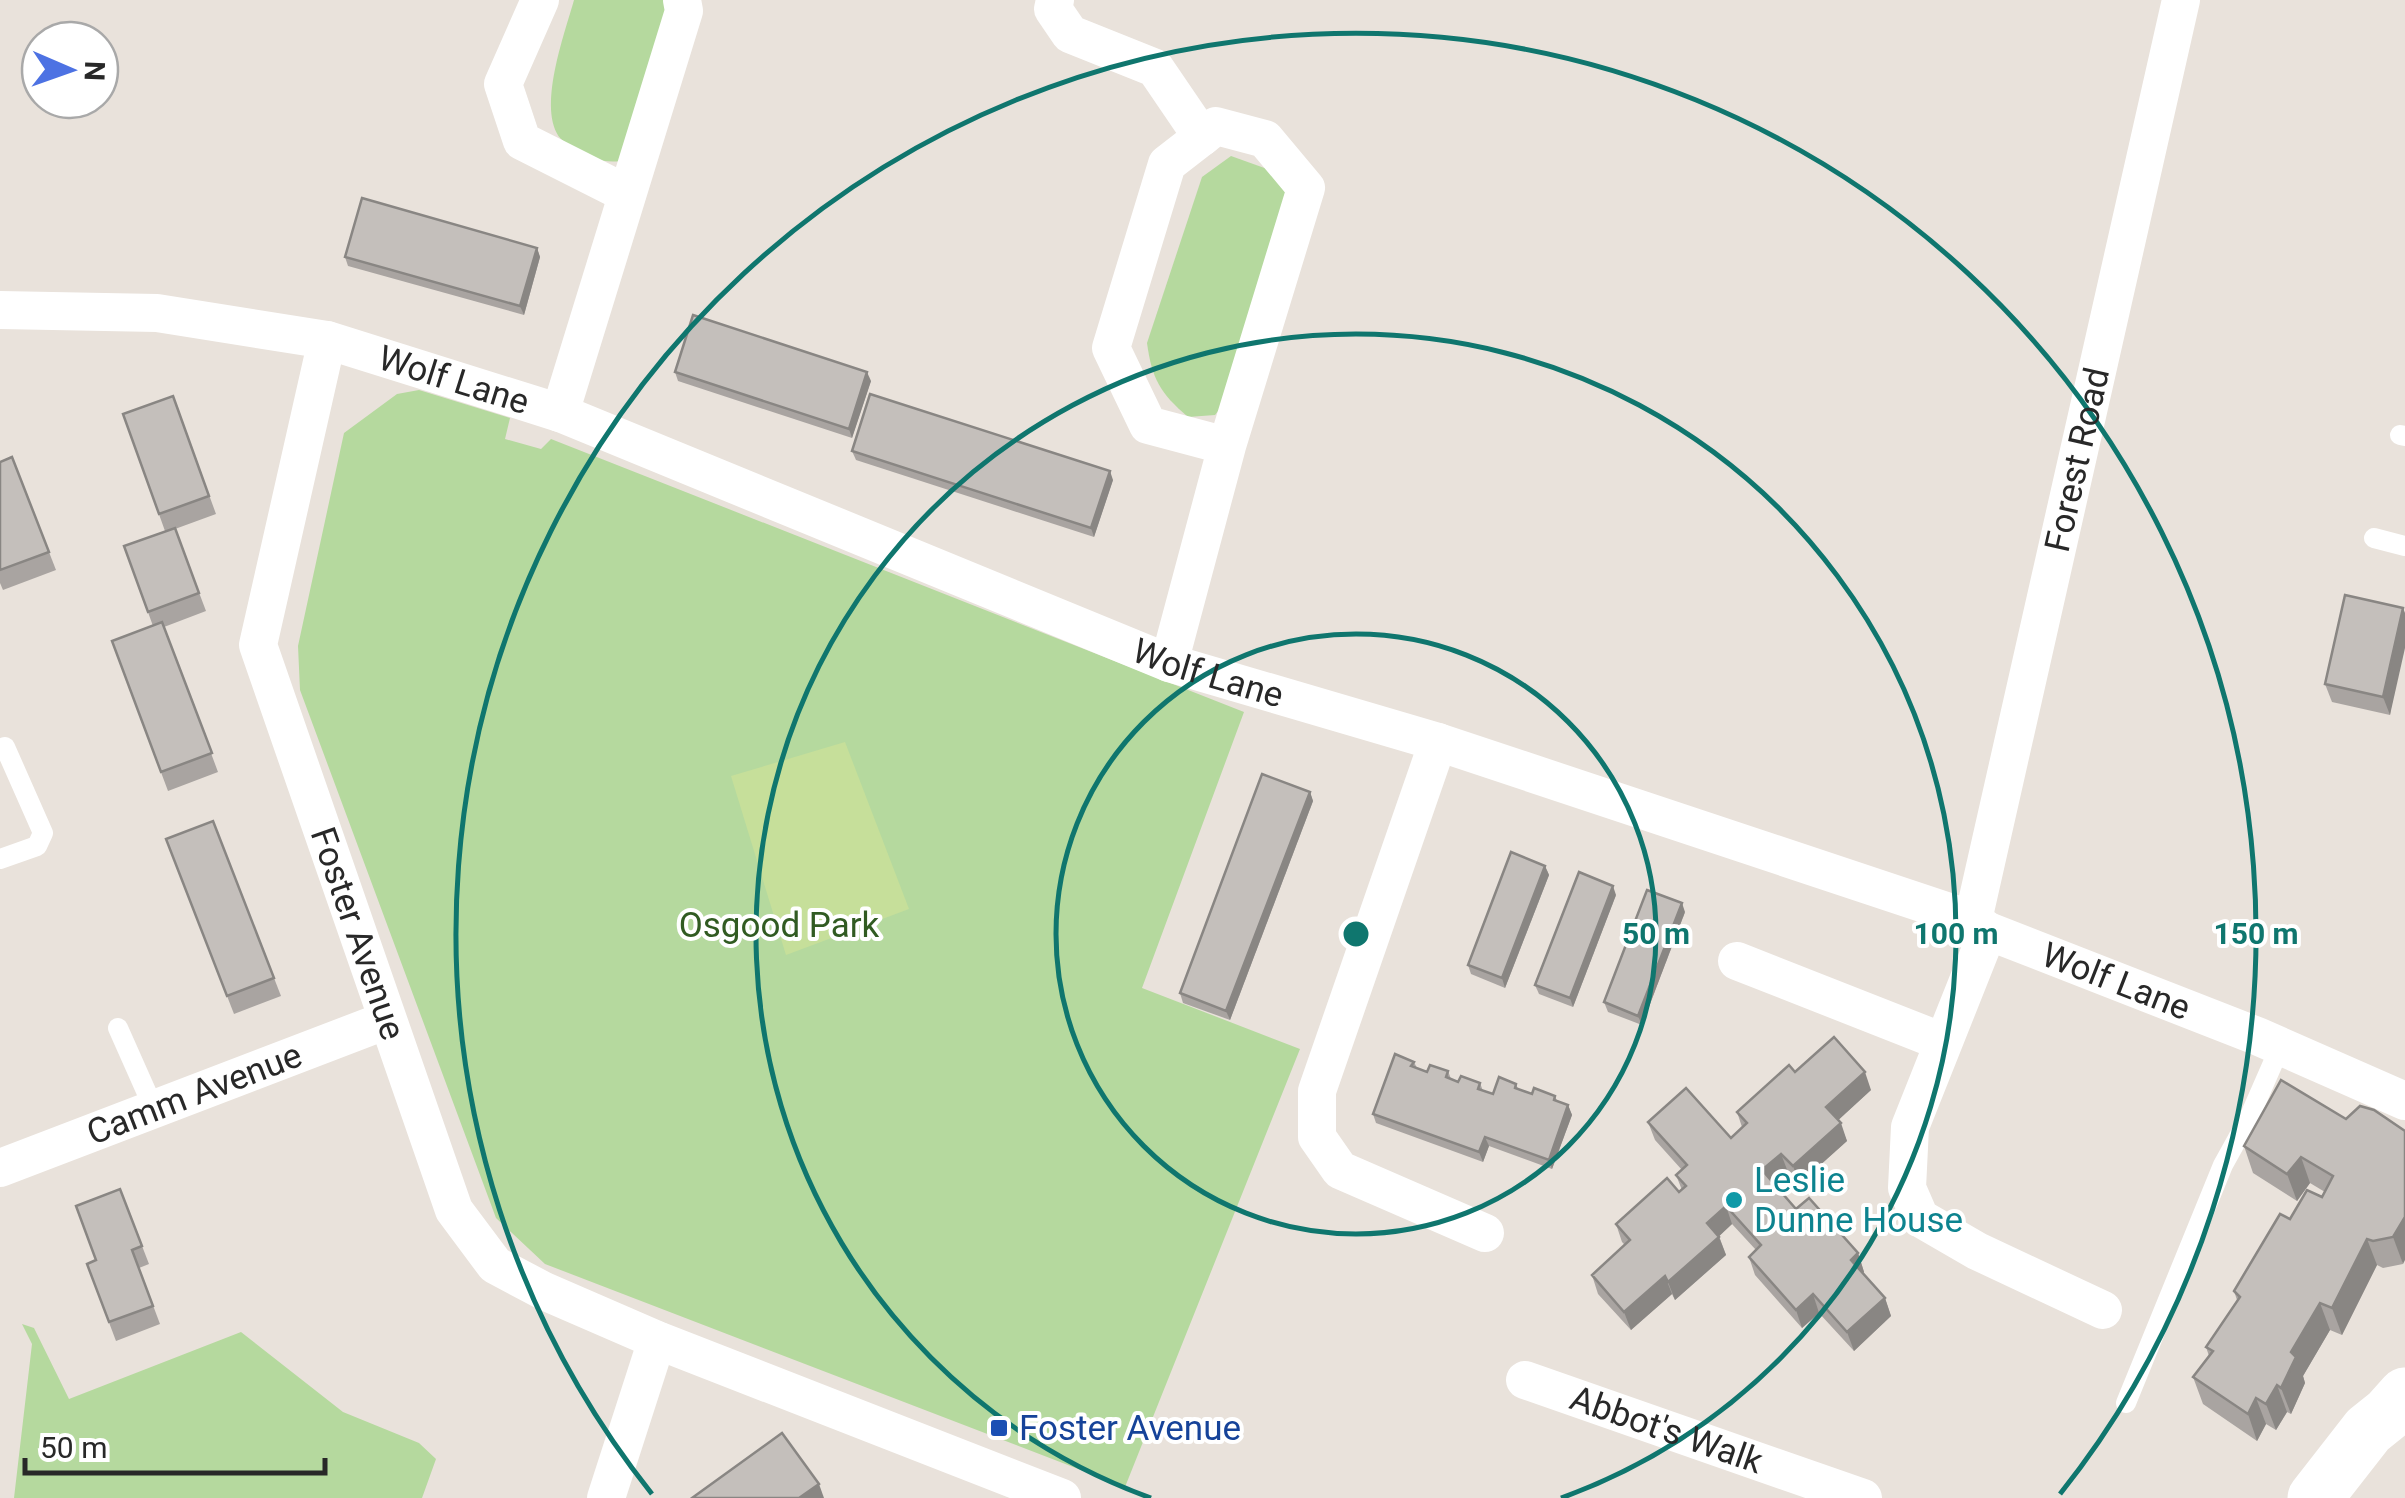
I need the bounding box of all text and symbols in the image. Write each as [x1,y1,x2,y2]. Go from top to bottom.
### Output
north arrow [20,20,120,120]
text: N [78,60,111,81]
street label: Wolf Lane [373,337,534,423]
street label: Forest Road [2036,364,2118,556]
street label: Wolf Lane [1127,630,1288,716]
street label: Foster Avenue [302,822,414,1045]
park label: Osgood Park [679,905,880,946]
centre of rings [1338,916,1374,952]
text: 50 m [1622,916,1690,951]
text: 100 m [1913,916,1999,951]
text: 150 m [2213,916,2299,951]
street label: Wolf Lane [2036,934,2196,1028]
street label: Camm Avenue [81,1034,307,1153]
place label: Leslie Dunne House [1754,1160,1963,1241]
marker: Leslie Dunne House [1723,1189,1745,1211]
street label: Abbot's Walk [1565,1377,1768,1482]
place label: Foster Avenue [1019,1408,1241,1449]
scale bar [25,1413,325,1475]
marker: Foster Avenue [988,1417,1010,1439]
text: 50 m [40,1430,107,1465]

